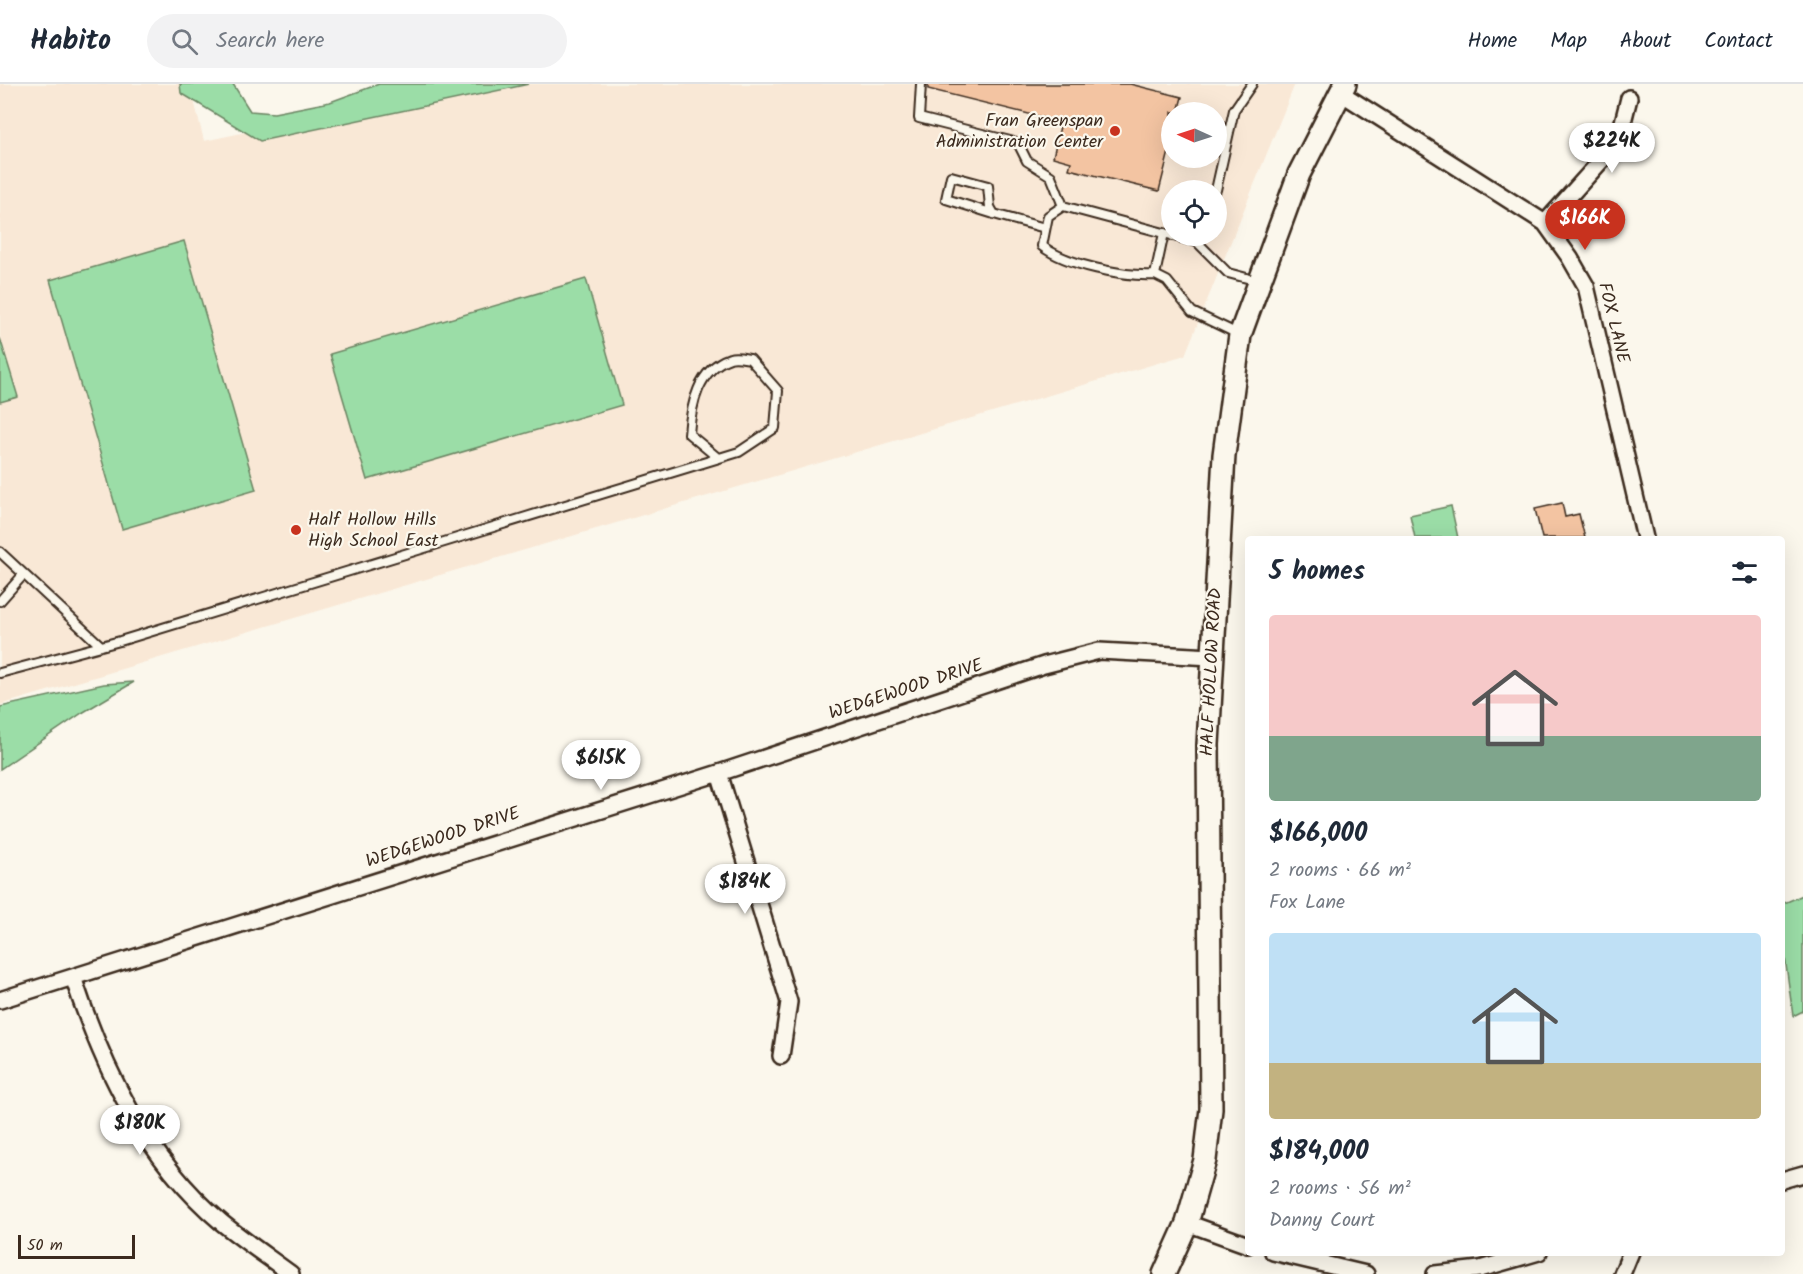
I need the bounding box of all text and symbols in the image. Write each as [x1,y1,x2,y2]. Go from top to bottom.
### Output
search box [147,14,567,68]
text: Habito [30,19,111,64]
text: Search here [216,24,325,59]
icon: search [168,25,201,58]
text: Home [1468,25,1517,58]
text: Map [1550,25,1587,58]
text: About [1620,25,1671,58]
text: Contact [1704,25,1773,58]
north arrow [1161,102,1227,168]
map controls [1161,102,1227,246]
place label: Fran Greenspan Administration Center [936,107,1104,157]
pin: $224K [1570,123,1654,174]
marker: Fran Greenspan Administration Center [1108,124,1122,138]
text: $224K [1583,126,1641,158]
button: locate [1161,180,1227,246]
pin: $166K [1543,200,1627,251]
text: $166K [1559,203,1611,235]
street label: FOX LANE [1589,280,1637,367]
place label: Half Hollow Hills High School East [308,506,440,556]
marker: Half Hollow Hills High School East [289,523,303,537]
text: 5 homes [1269,551,1365,593]
icon: filters [1728,556,1761,589]
street label: HALF HOLLOW ROAD [1193,587,1231,757]
street label: WEDGEWOOD DRIVE [825,651,987,729]
icon: home [1461,654,1569,762]
pin: $615K [559,740,643,791]
text: $615K [576,743,626,775]
street label: WEDGEWOOD DRIVE [362,799,524,877]
text: $166,000 [1269,813,1367,855]
text: 2 rooms · 66 m² [1269,855,1411,887]
pin: $184K [703,864,787,915]
text: $184K [719,867,771,899]
text: Fox Lane [1269,887,1345,919]
icon: home [1461,972,1569,1080]
pin: $180K [98,1105,182,1156]
text: $180K [114,1108,166,1140]
text: $184,000 [1269,1131,1369,1173]
text: 2 rooms · 56 m² [1269,1173,1411,1205]
text: Danny Court [1269,1205,1375,1237]
scale bar [18,1232,135,1260]
text: 50 m [27,1233,63,1258]

